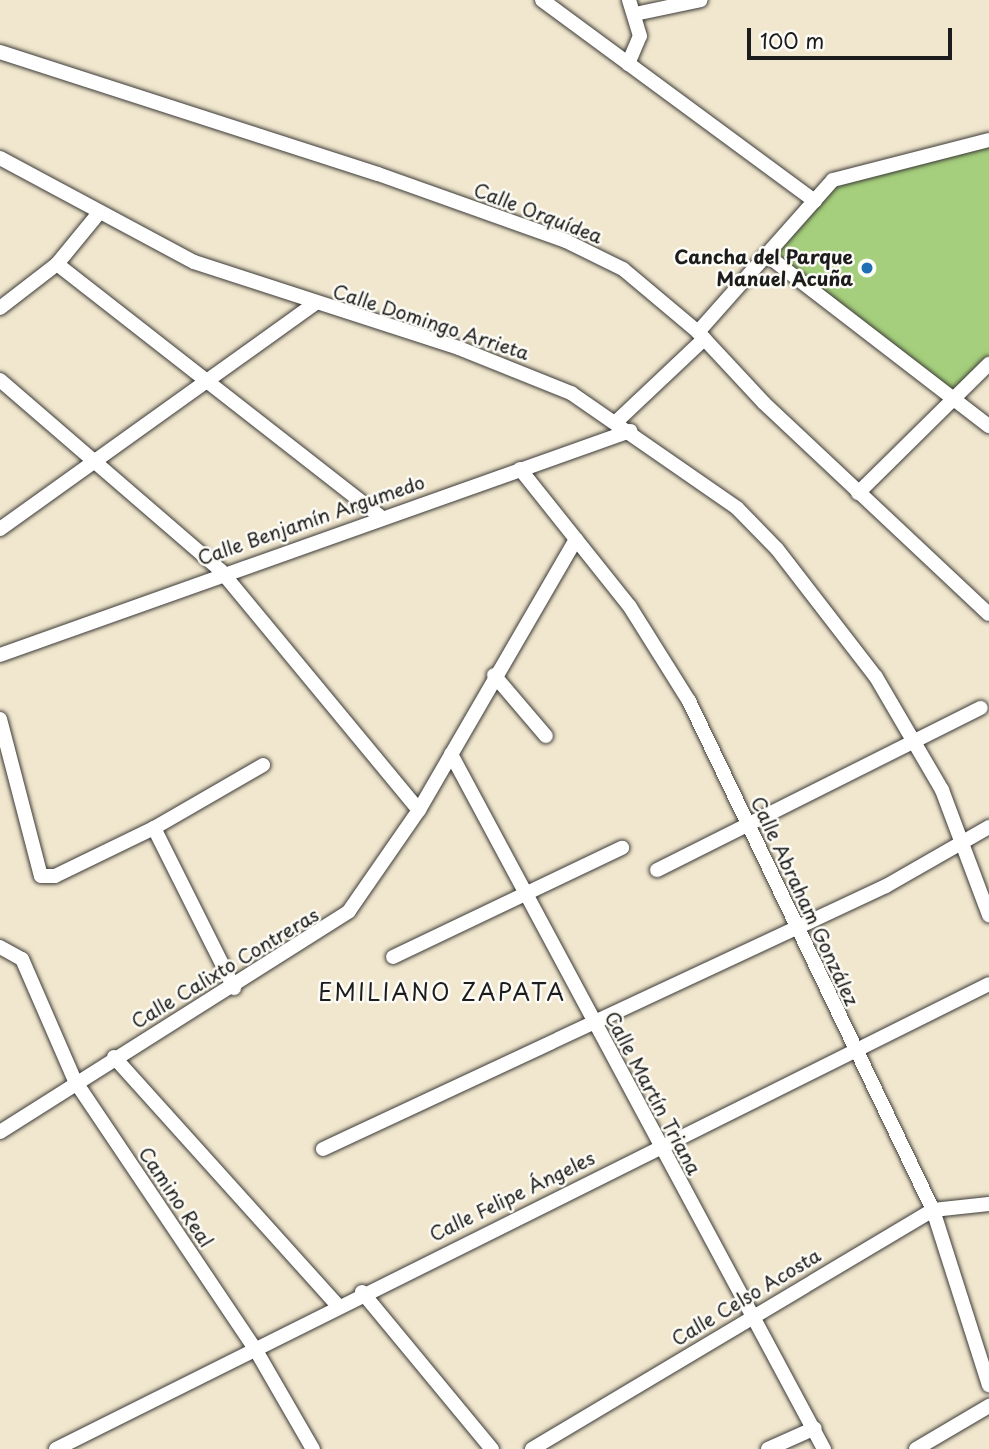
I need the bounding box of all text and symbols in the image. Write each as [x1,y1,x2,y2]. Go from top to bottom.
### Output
scale bar [751,14,956,58]
text: 100 m [760,24,824,56]
street label: Calle Orquídea [470,178,606,248]
place label: Cancha del Parque Manuel Acuña [673,246,853,290]
marker: Cancha del Parque Manuel Acuña [859,260,875,276]
street label: Calle Domingo Arrieta [329,279,533,365]
street label: Calle Benjamín Argumedo [195,471,427,569]
street label: Calle Abraham González [746,792,864,1010]
street label: Calle Calixto Contreras [127,903,323,1033]
district label: EMILIANO ZAPATA [320,978,564,1006]
street label: Calle Martín Triana [600,1007,706,1179]
street label: Camino Real [134,1143,218,1251]
street label: Calle Felipe Ángeles [425,1146,599,1246]
street label: Calle Celso Acosta [667,1243,825,1351]

